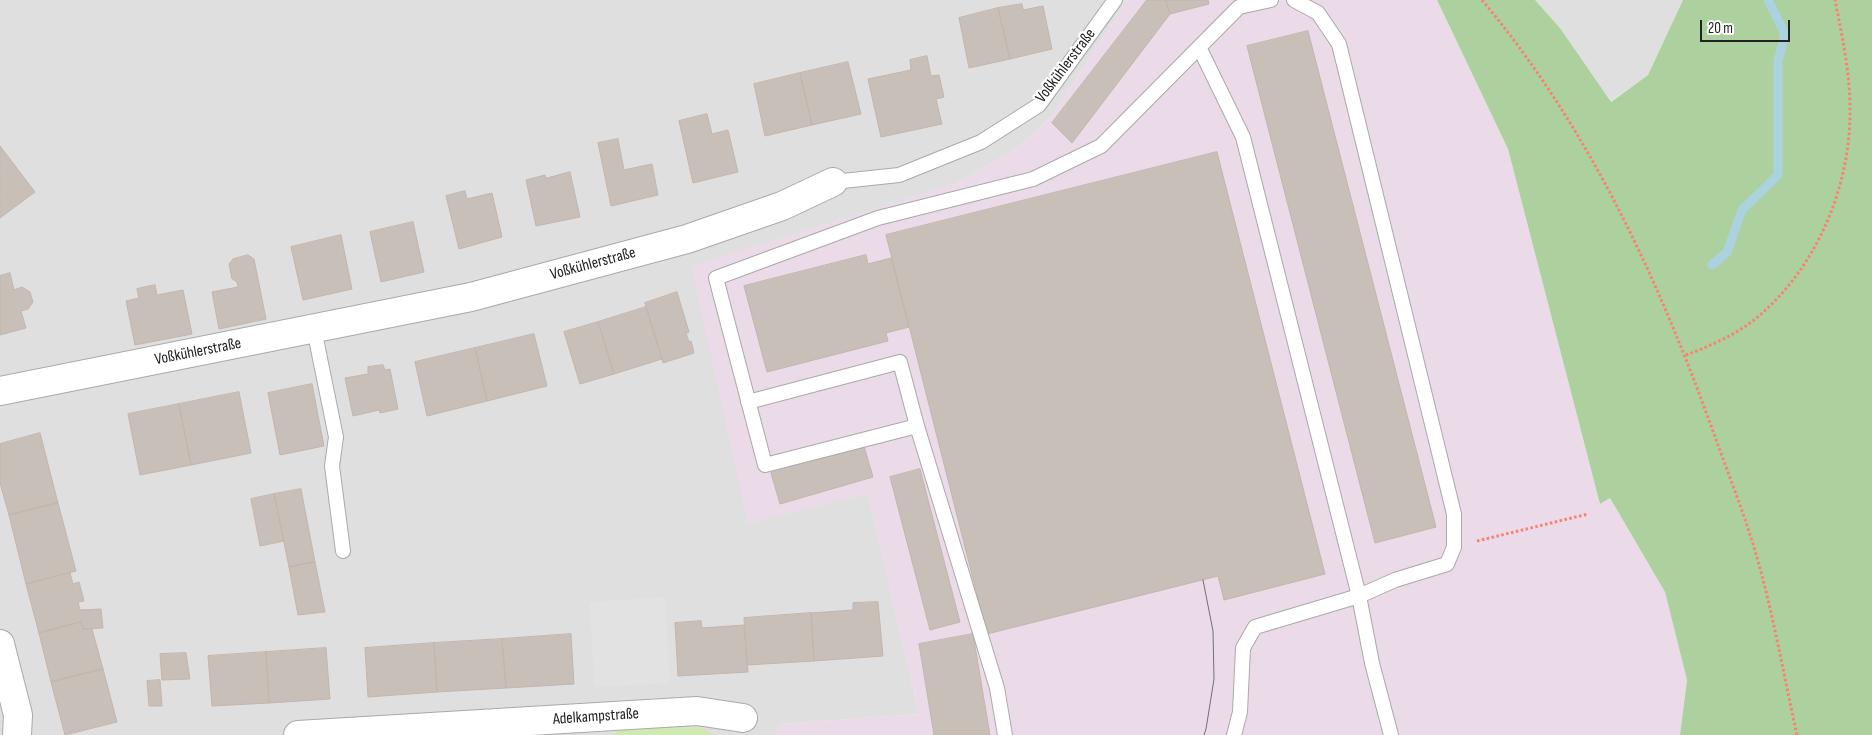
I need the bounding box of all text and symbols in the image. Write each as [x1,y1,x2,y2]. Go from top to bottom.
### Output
scale bar [1702,10,1792,42]
text: 20 m [1708,19,1733,38]
street label: Voßkühlerstraße [1032,25,1100,107]
street label: Voßkühlerstraße [548,243,638,285]
street label: Voßkühlerstraße [153,334,243,370]
street label: Adelkampstraße [552,704,640,730]

